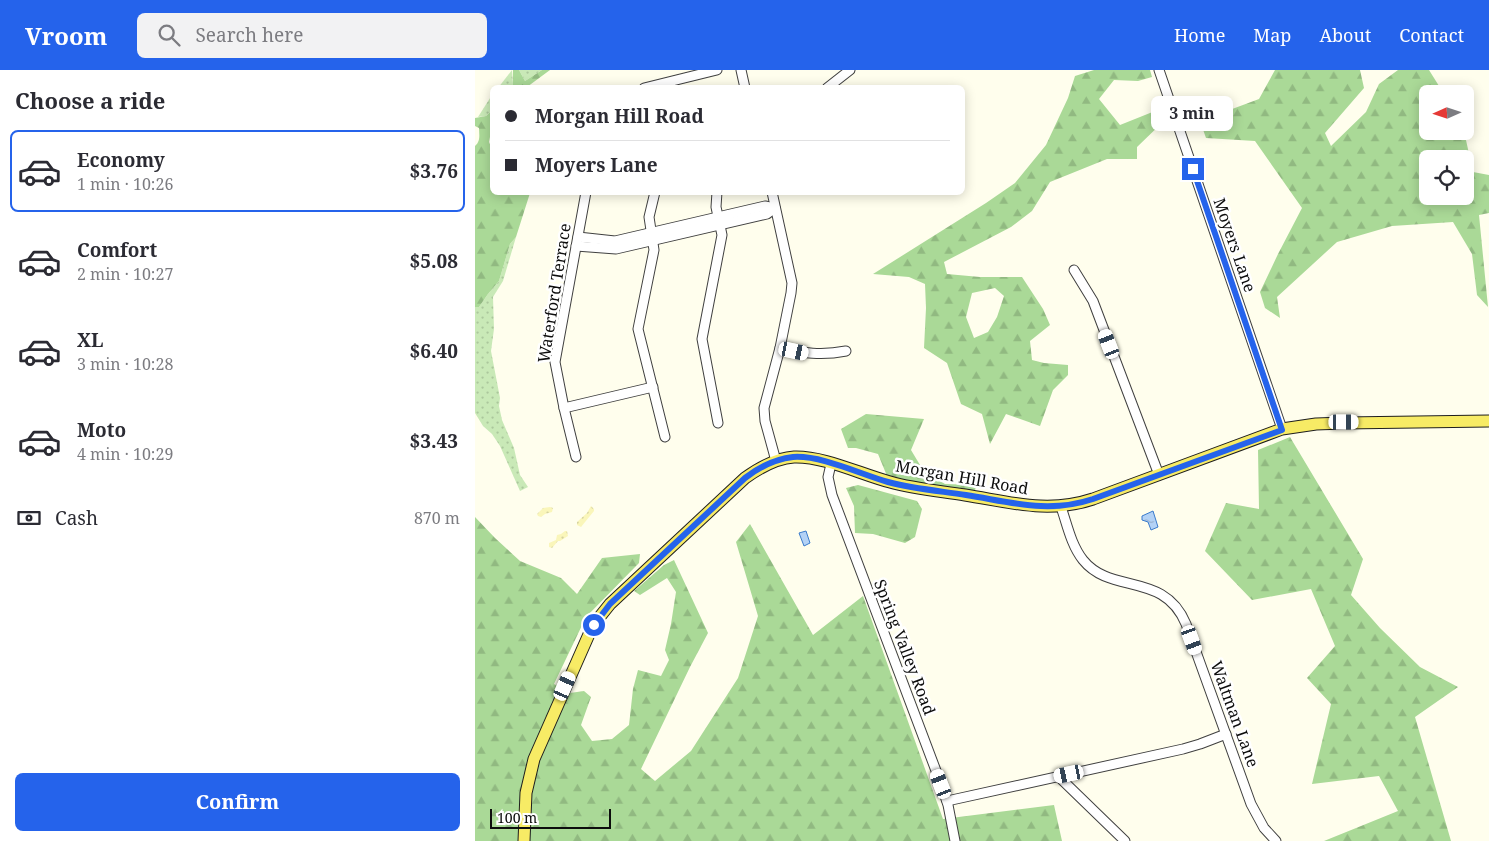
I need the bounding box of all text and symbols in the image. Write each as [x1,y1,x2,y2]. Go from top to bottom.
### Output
search box [137,13,487,58]
text: Vroom [25,19,107,52]
icon: search [155,21,183,49]
text: Search here [195,22,303,48]
text: Home [1174,23,1225,47]
text: Map [1253,23,1291,47]
text: About [1319,23,1371,47]
text: Contact [1399,23,1464,47]
text: Choose a ride [15,85,165,115]
north arrow [1419,85,1474,140]
map controls [1419,85,1474,205]
callout: 3 min [1152,97,1234,132]
text: 3 min [1169,102,1215,124]
text: Morgan Hill Road [535,103,704,129]
text: Economy [77,147,165,173]
icon: car [17,149,62,194]
button: locate [1419,150,1474,205]
text: Moyers Lane [535,152,658,178]
text: $3.76 [409,158,458,184]
route end [1182,158,1204,180]
text: 1 min · 10:26 [77,173,173,195]
street label: Moyers Lane [1209,195,1261,295]
street label: Waterford Terrace [532,222,576,364]
text: Comfort [77,237,157,263]
icon: car [17,239,62,284]
text: $5.08 [409,248,458,274]
text: 2 min · 10:27 [77,263,173,285]
text: XL [77,327,103,353]
car [1096,327,1121,361]
icon: car [17,329,62,374]
text: $6.40 [409,338,458,364]
car [777,341,810,361]
text: 3 min · 10:28 [77,353,173,375]
car [1329,415,1359,430]
text: Moto [77,417,126,443]
icon: car [17,419,62,464]
text: $3.43 [409,428,458,454]
text: 4 min · 10:29 [77,443,173,465]
street label: Morgan Hill Road [894,455,1030,500]
icon: cash [15,504,43,532]
text: Cash [55,505,98,531]
text: 870 m [414,507,460,529]
street label: Spring Valley Road [869,576,941,718]
route start [583,614,605,636]
car [1179,623,1204,657]
street label: Waltman Lane [1206,658,1264,770]
car [552,669,577,703]
car [1052,764,1085,784]
car [928,767,953,801]
button: Confirm [15,773,460,831]
scale bar [490,806,611,829]
text: 100 m [497,808,537,827]

